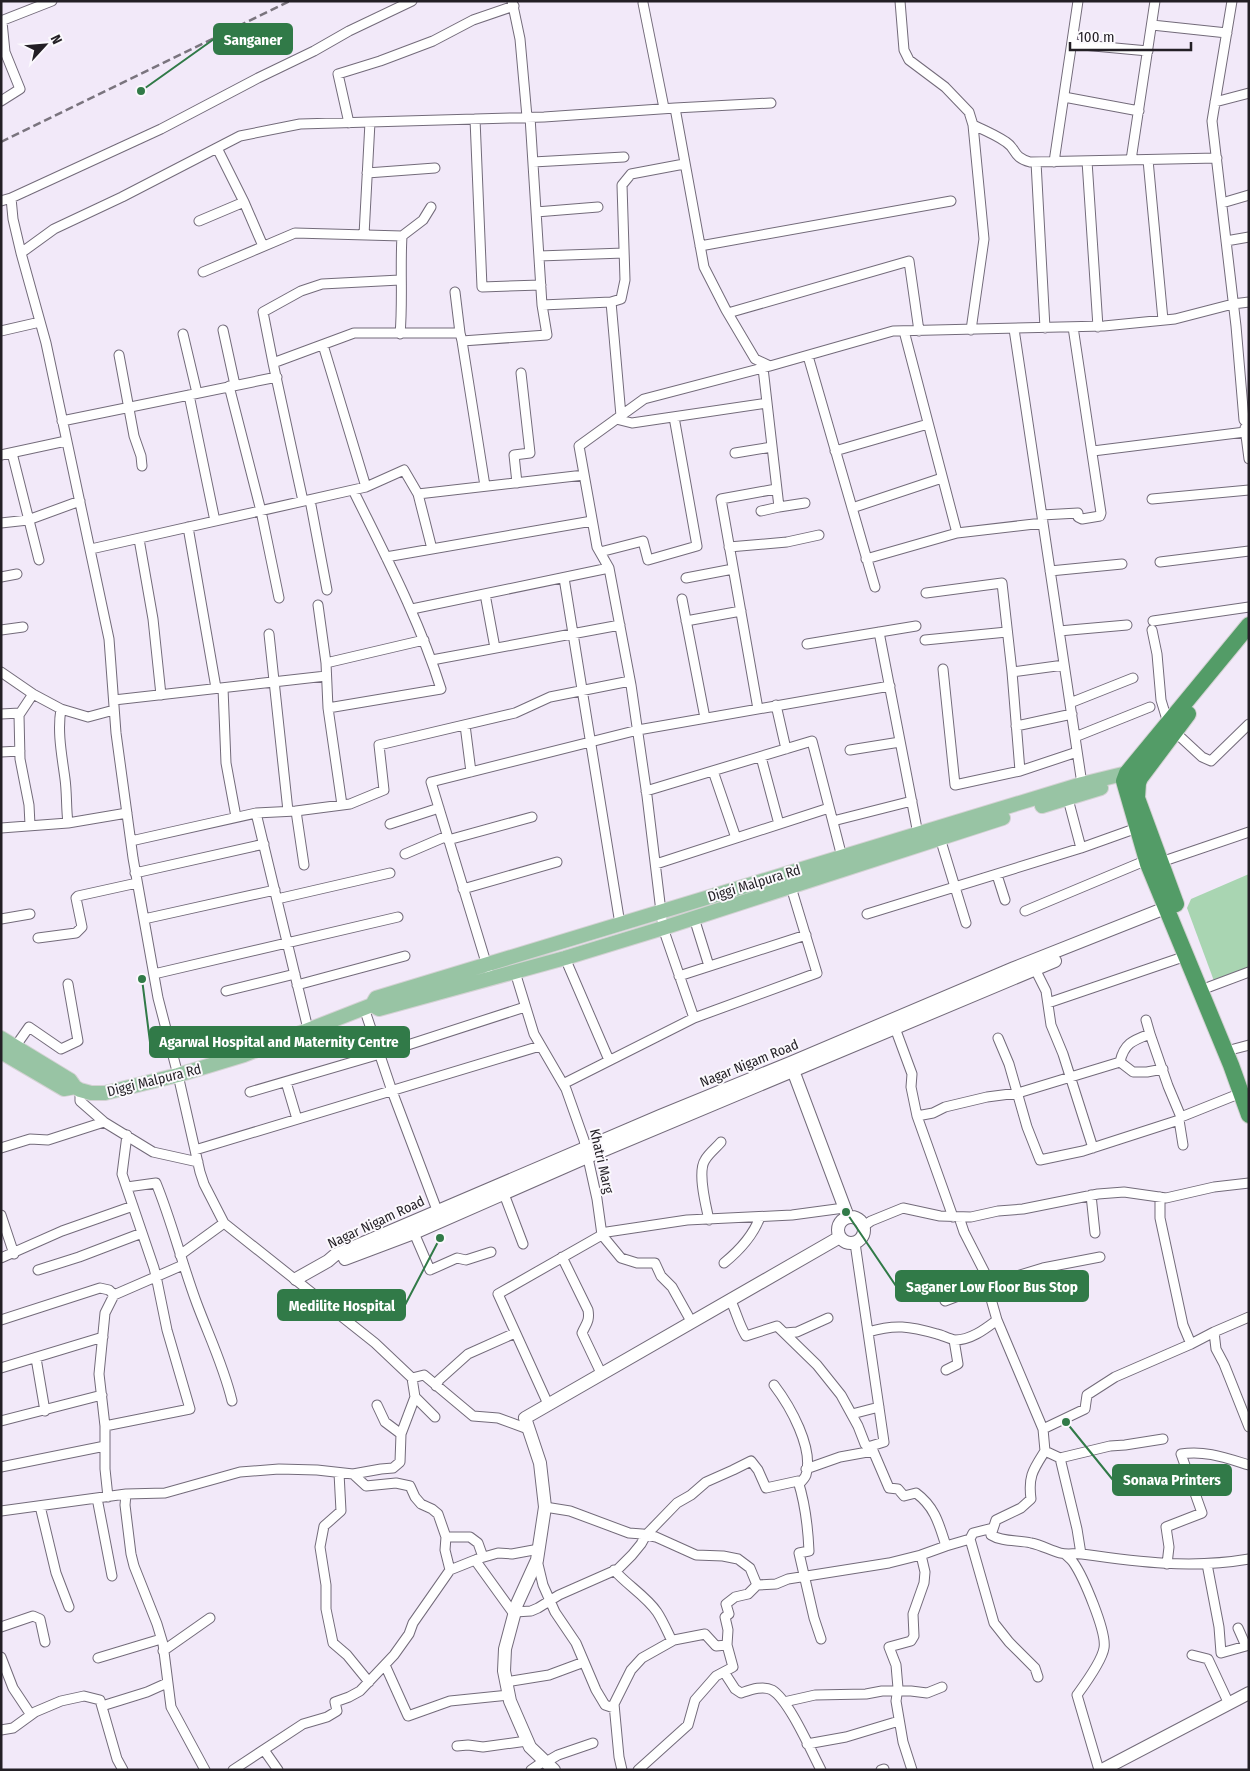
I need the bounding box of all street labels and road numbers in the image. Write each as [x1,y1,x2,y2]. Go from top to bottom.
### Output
street label: Diggi Malpura Rd [706,861,803,906]
street label: Nagar Nigam Road [697,1036,801,1091]
street label: Diggi Malpura Rd [105,1061,203,1100]
street label: Khatri Marg [586,1127,617,1196]
street label: Nagar Nigam Road [325,1193,427,1252]

